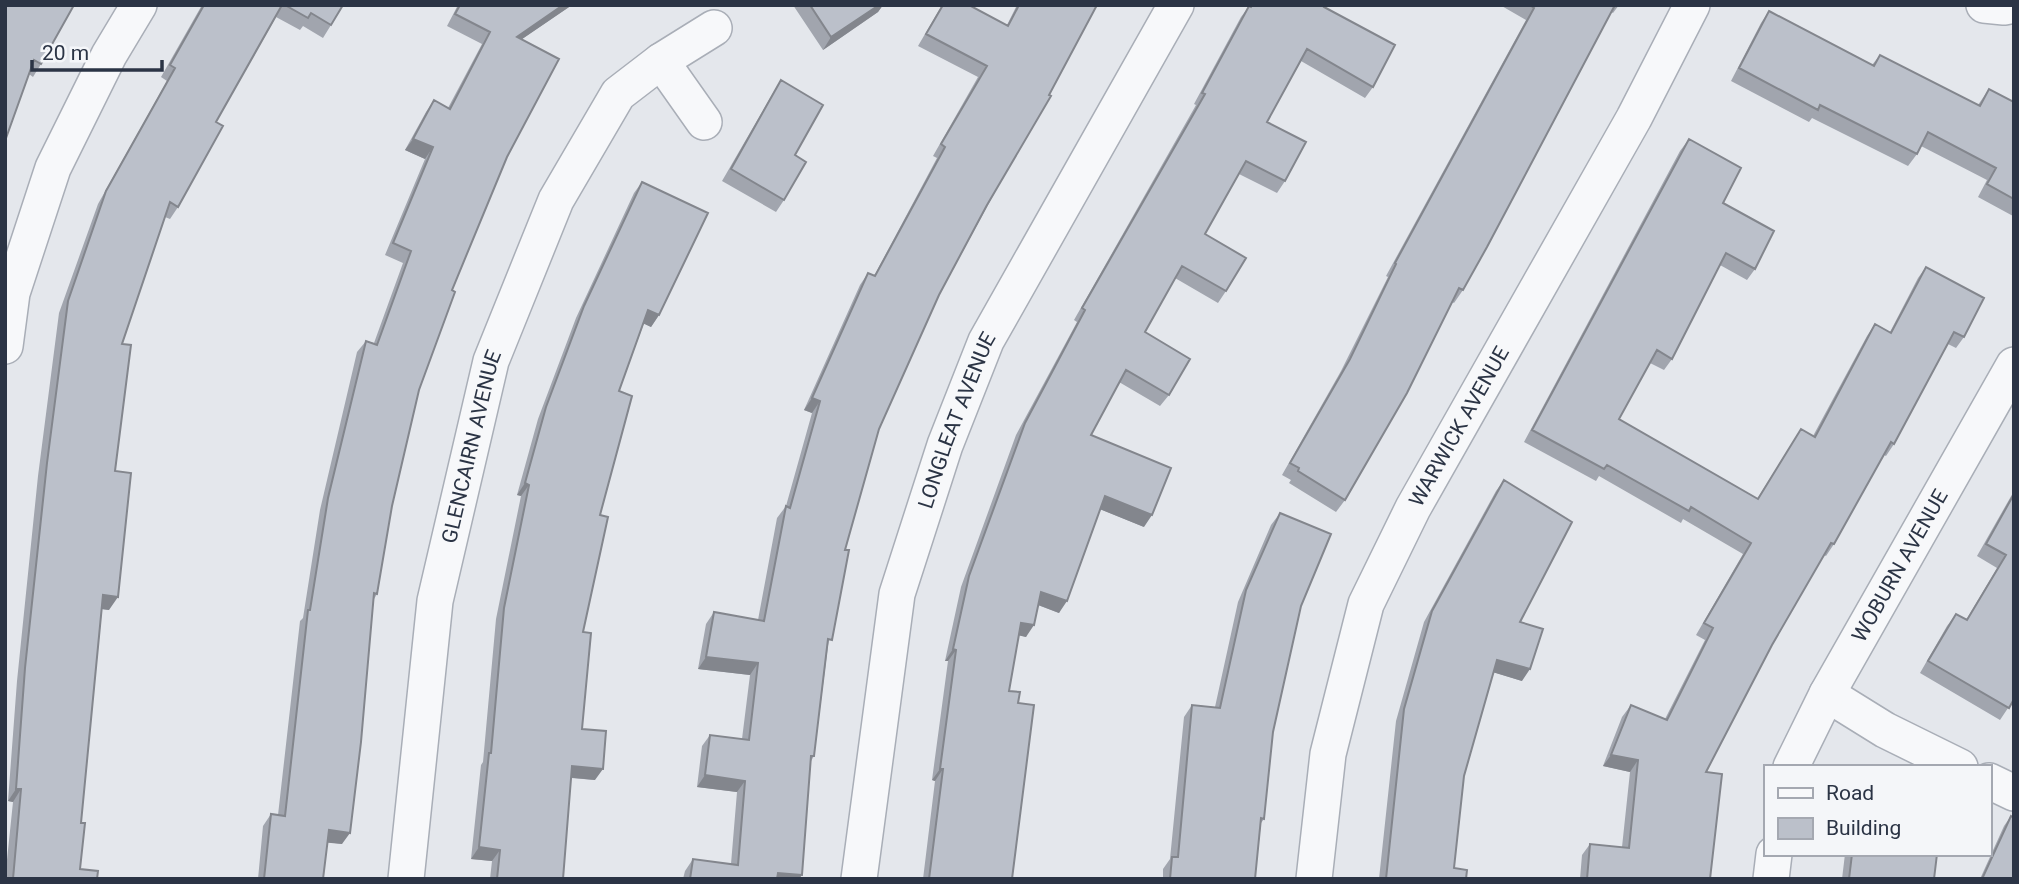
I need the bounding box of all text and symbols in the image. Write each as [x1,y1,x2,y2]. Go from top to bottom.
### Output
scale bar [32,28,161,72]
text: 20 m [42,41,89,65]
street label: LONGLEAT AVENUE [913,328,1001,512]
street label: WARWICK AVENUE [1404,342,1514,511]
street label: GLENCAIRN AVENUE [437,346,506,546]
street label: WOBURN AVENUE [1847,485,1953,646]
legend [1764,765,1991,856]
text: Road [1826,781,1874,805]
text: Building [1826,816,1901,840]

